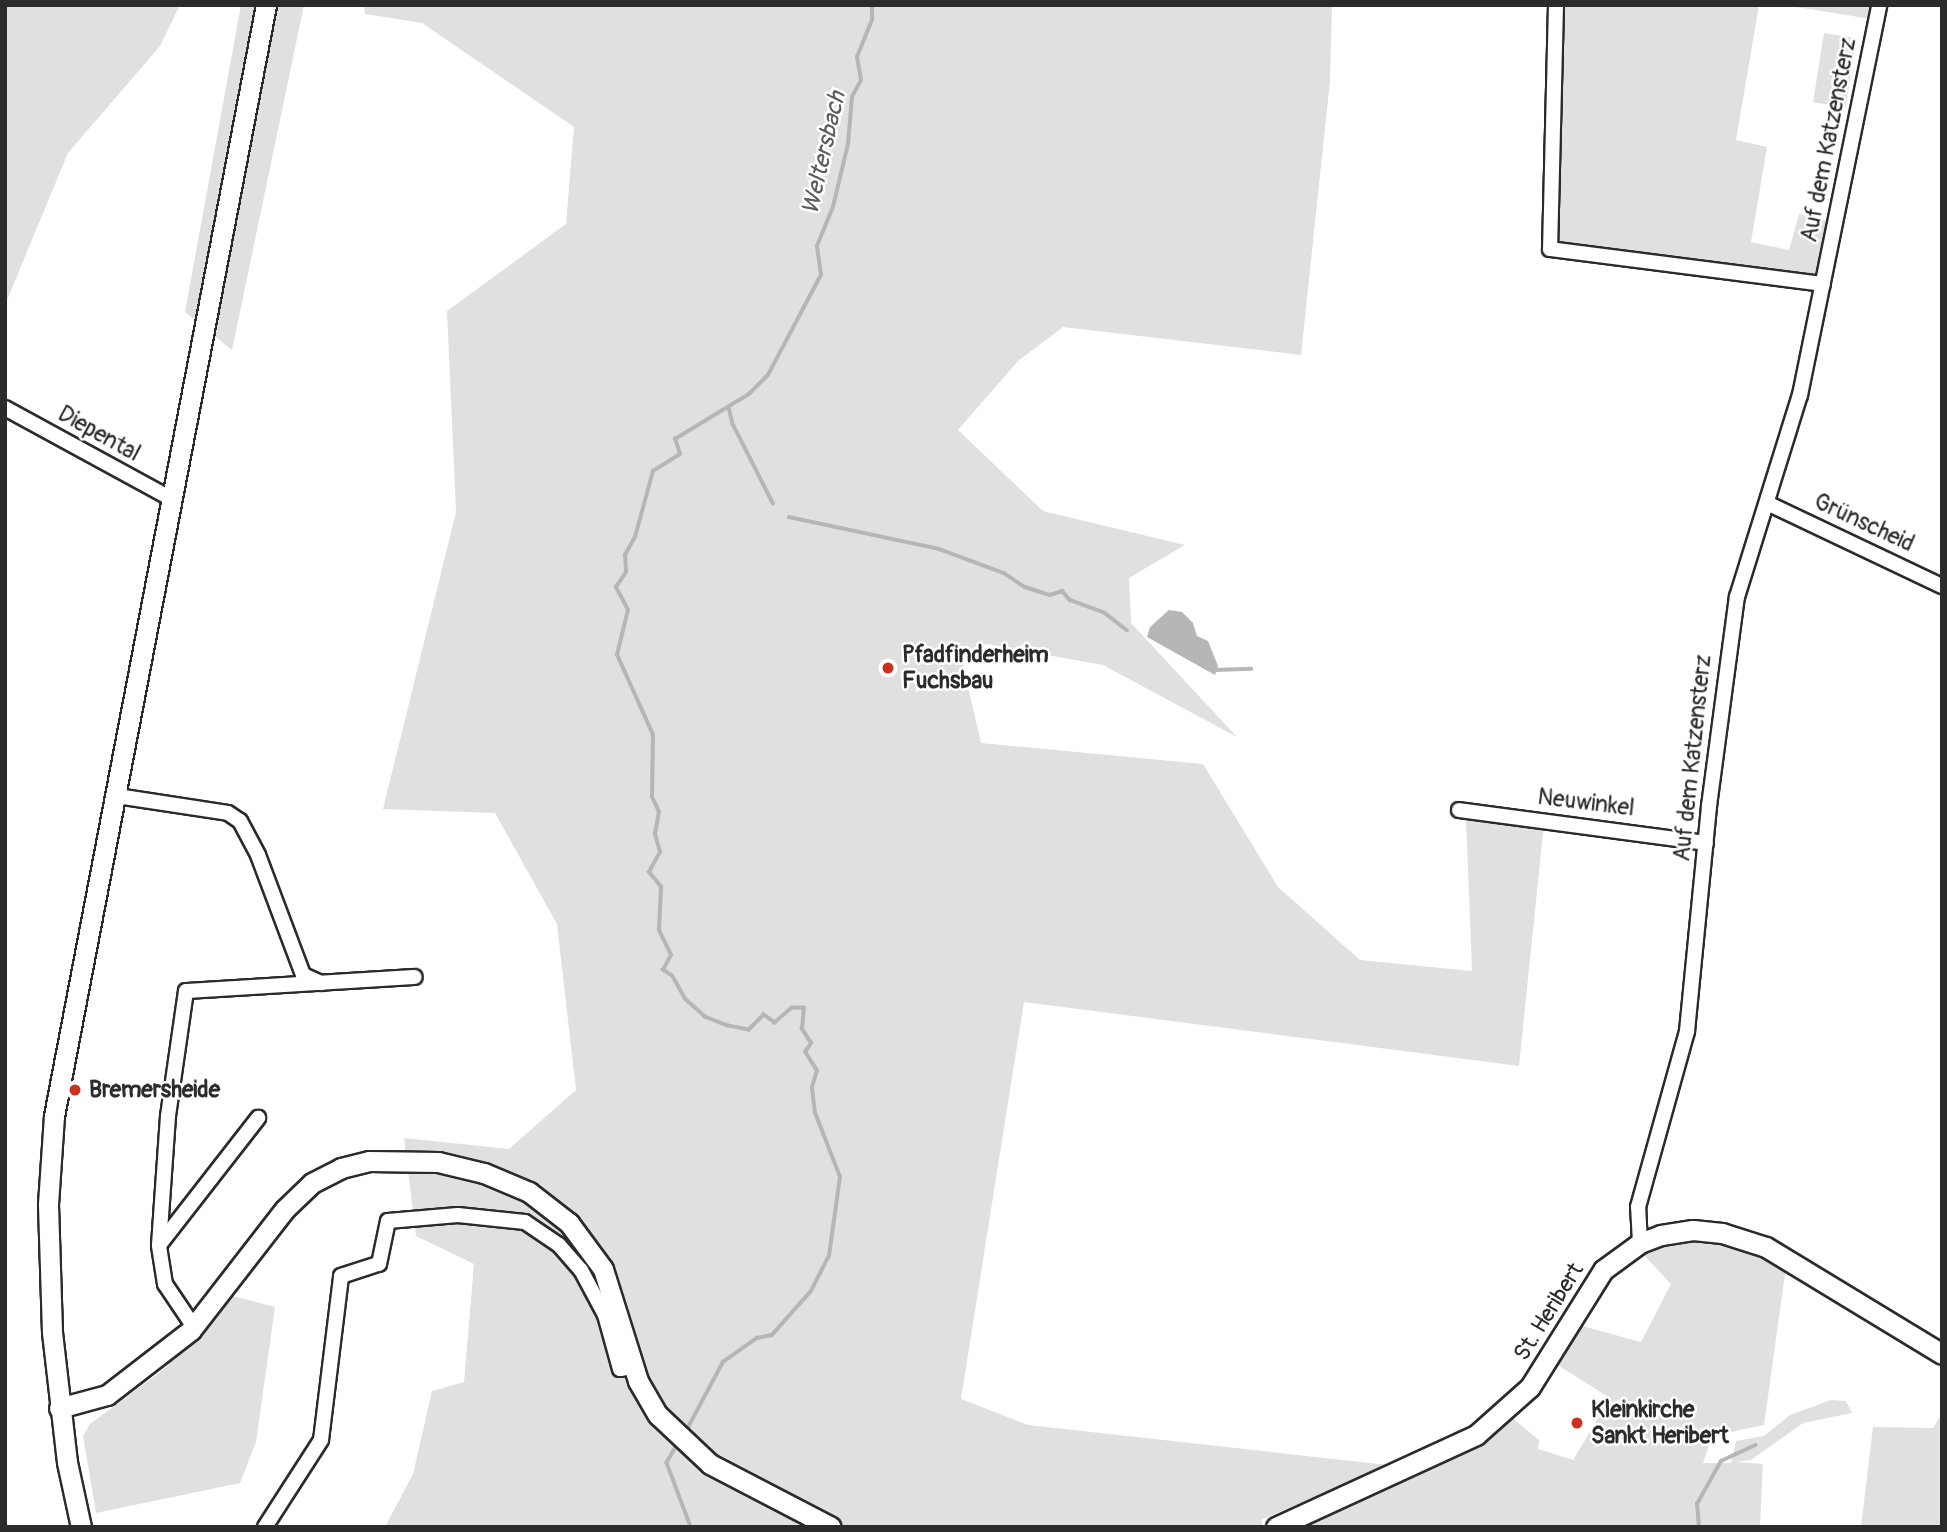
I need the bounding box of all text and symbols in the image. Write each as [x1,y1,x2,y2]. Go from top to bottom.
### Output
street label: Auf dem Katzensterz [1796,35,1862,245]
water label: Weltersbach [796,89,852,217]
street label: Diepental [53,400,145,468]
street label: Grünscheid [1810,488,1918,558]
place label: Pfadfinderheim Fuchsbau [902,641,1049,695]
street label: Auf dem Katzensterz [1668,653,1718,863]
marker: Pfadfinderheim Fuchsbau [880,660,896,676]
street label: Neuwinkel [1536,783,1636,823]
place label: Bremersheide [89,1076,220,1104]
marker: Bremersheide [67,1082,83,1098]
street label: St. Heribert [1508,1258,1590,1366]
place label: Kleinkirche Sankt Heribert [1591,1396,1729,1450]
marker: Kleinkirche Sankt Heribert [1569,1415,1585,1431]

